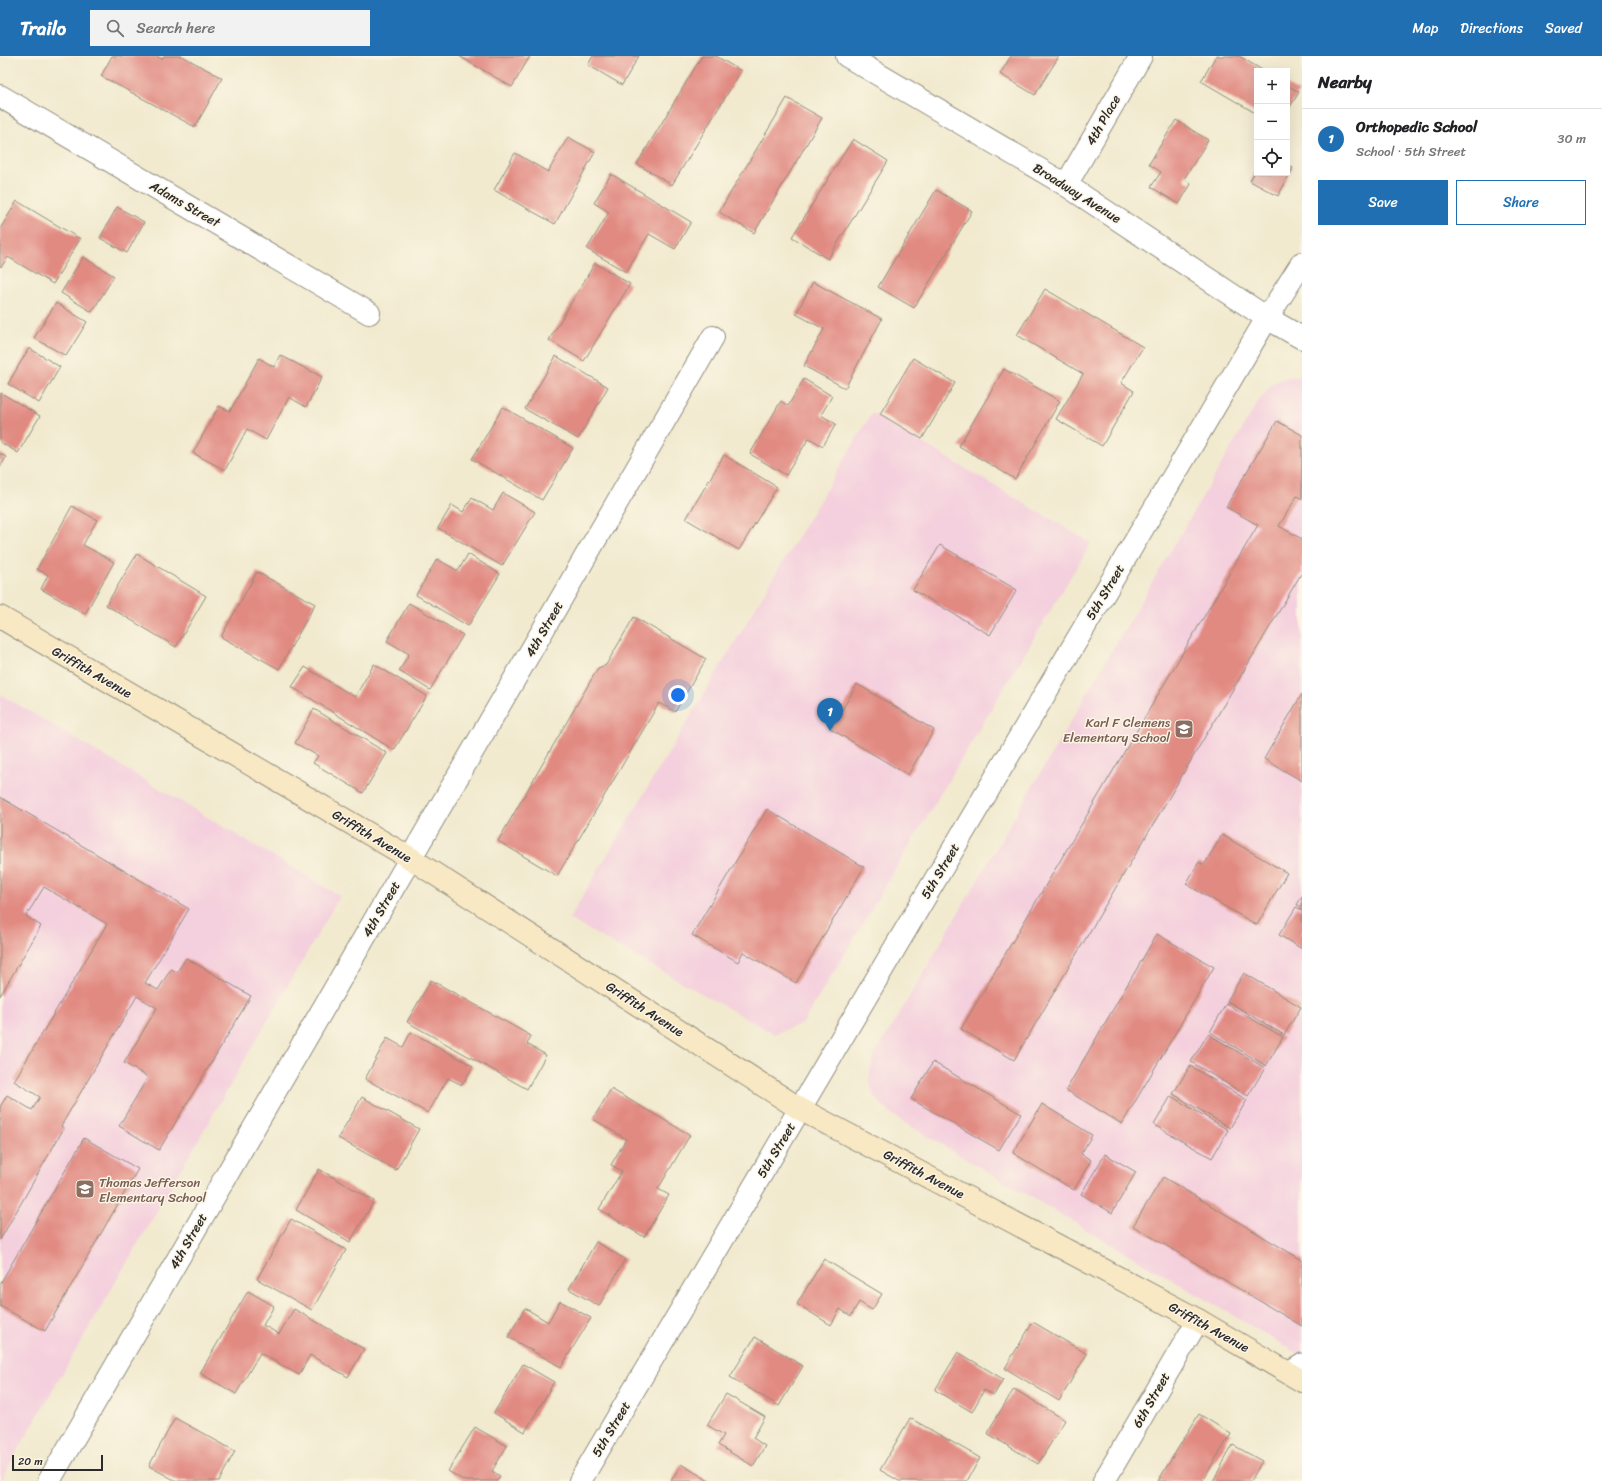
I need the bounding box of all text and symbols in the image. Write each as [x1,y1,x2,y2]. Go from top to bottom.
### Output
search box [90,10,370,46]
text: Trailo [20,12,66,45]
text: Search here [136,15,215,41]
text: Map [1412,16,1438,41]
text: Directions [1460,16,1523,41]
text: Saved [1545,16,1582,41]
icon: search [104,17,126,39]
text: Nearby [1318,67,1372,97]
map controls [1254,68,1290,176]
button: + [1254,68,1290,104]
street label: 4th Place [1079,90,1127,150]
button: − [1254,104,1290,140]
text: Orthopedic School [1356,114,1477,140]
text: 1 [1328,127,1334,150]
text: 30 m [1557,127,1586,150]
button: locate [1254,140,1290,176]
text: School · 5th Street [1356,140,1466,163]
street label: Broadway Avenue [1028,157,1126,229]
street label: Adams Street [144,174,225,234]
button: Save [1318,180,1448,225]
button: Share [1456,180,1586,225]
street label: 5th Street [1079,559,1131,624]
street label: 4th Street [519,596,570,662]
street label: Griffith Avenue [47,640,137,704]
your location [668,685,688,705]
pin: 1 [817,698,843,731]
place label: Karl F Clemens Elementary School [1063,711,1171,749]
school or university icon: Karl F Clemens Elementary School [1173,718,1195,740]
street label: Griffith Avenue [328,803,416,869]
street label: 5th Street [914,838,966,903]
street label: 4th Street [356,876,407,942]
street label: Griffith Avenue [601,975,689,1043]
street label: 5th Street [750,1117,802,1182]
street label: Griffith Avenue [879,1143,969,1205]
place label: Thomas Jefferson Elementary School [99,1171,207,1209]
school or university icon: Thomas Jefferson Elementary School [74,1178,96,1200]
street label: 4th Street [163,1208,214,1274]
street label: Griffith Avenue [1164,1295,1254,1359]
street label: 6th Street [1126,1368,1176,1432]
street label: 5th Street [585,1396,637,1461]
text: 20 m [18,1452,43,1471]
scale bar [12,1453,103,1472]

